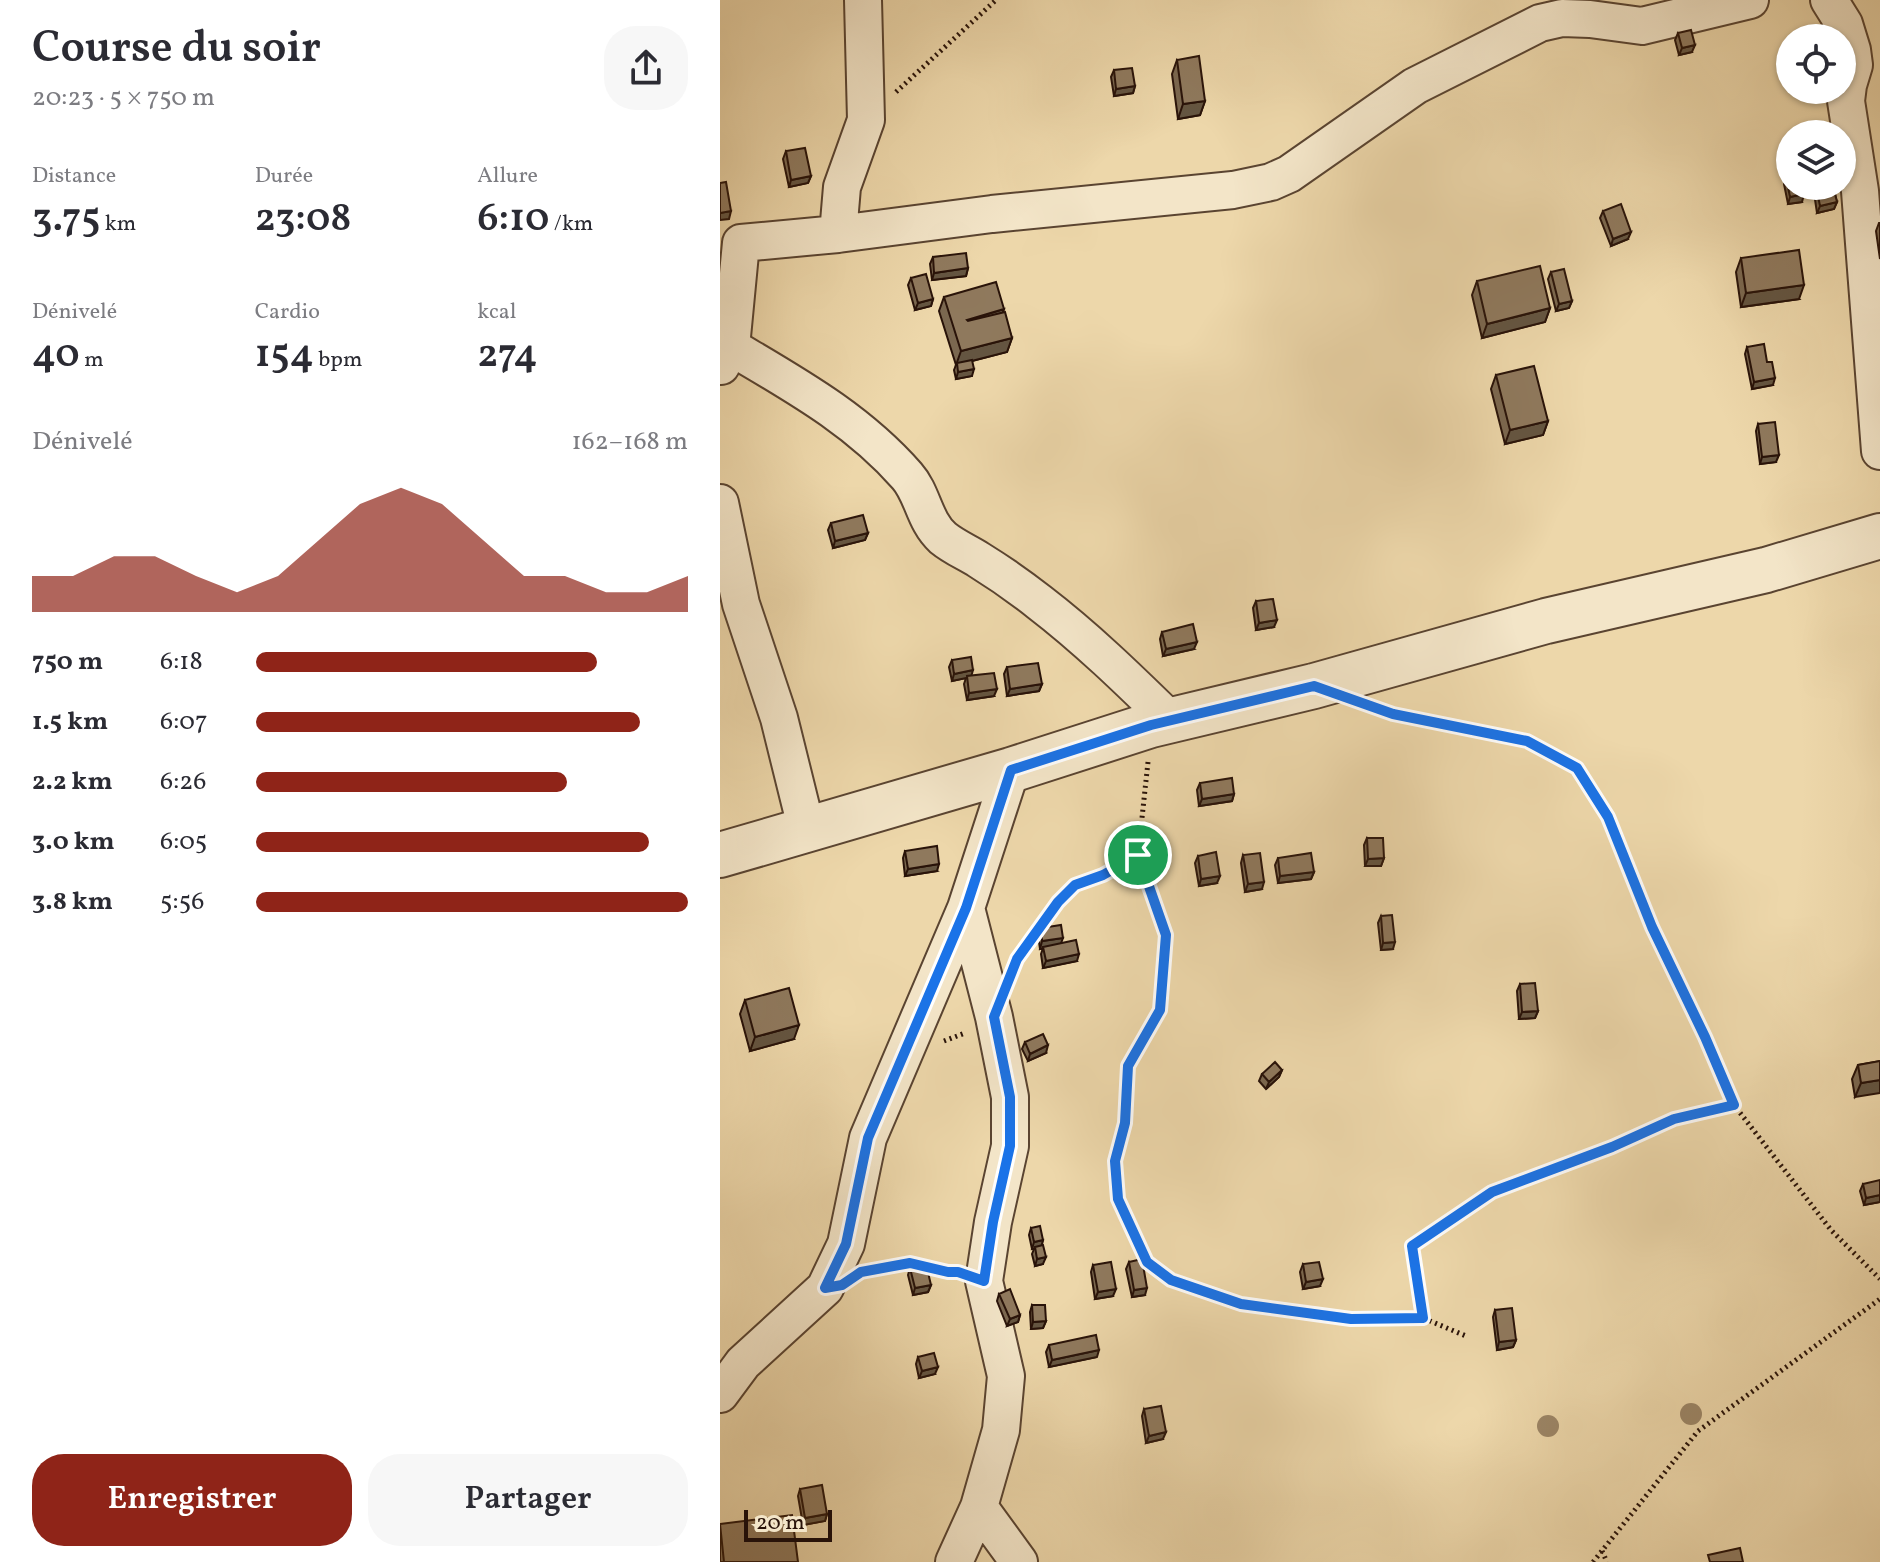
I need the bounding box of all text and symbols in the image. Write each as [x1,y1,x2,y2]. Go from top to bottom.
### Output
text: Course du soir [32,19,321,80]
map controls [1776,24,1856,200]
button: locate [1776,24,1856,104]
button: share [604,26,688,110]
text: 20:23 · 5 × 750 m [32,80,215,116]
button: layers [1776,120,1856,200]
text: Distance [32,161,116,192]
text: Durée [255,161,313,192]
text: Allure [477,161,538,192]
text: 3.75 [32,192,100,248]
text: 23:08 [255,192,352,248]
text: 6:10 [477,192,549,248]
text: km [100,209,136,240]
text: /km [549,209,593,240]
text: Dénivelé [32,297,117,328]
text: Cardio [255,297,320,328]
text: kcal [477,297,516,328]
text: 40 [32,328,80,384]
text: 154 [255,328,314,384]
text: 274 [477,328,538,384]
text: m [80,345,104,376]
text: bpm [314,345,362,376]
text: Dénivelé [32,424,133,460]
text: 162–168 m [571,424,688,460]
text: 750 m [32,644,103,680]
text: 6:18 [160,644,203,680]
text: 1.5 km [32,704,108,740]
text: 6:07 [160,704,208,740]
text: 2.2 km [32,764,113,800]
text: 6:26 [160,764,206,800]
pin [1104,821,1172,889]
text: 3.0 km [32,824,115,860]
text: 6:05 [160,824,207,860]
icon: arrive [1116,833,1160,877]
text: 3.8 km [32,884,113,920]
text: 5:56 [160,884,204,920]
button: Enregistrer [32,1454,352,1546]
button: Partager [368,1454,688,1546]
scale bar [744,1506,832,1542]
text: 20 m [756,1508,805,1539]

